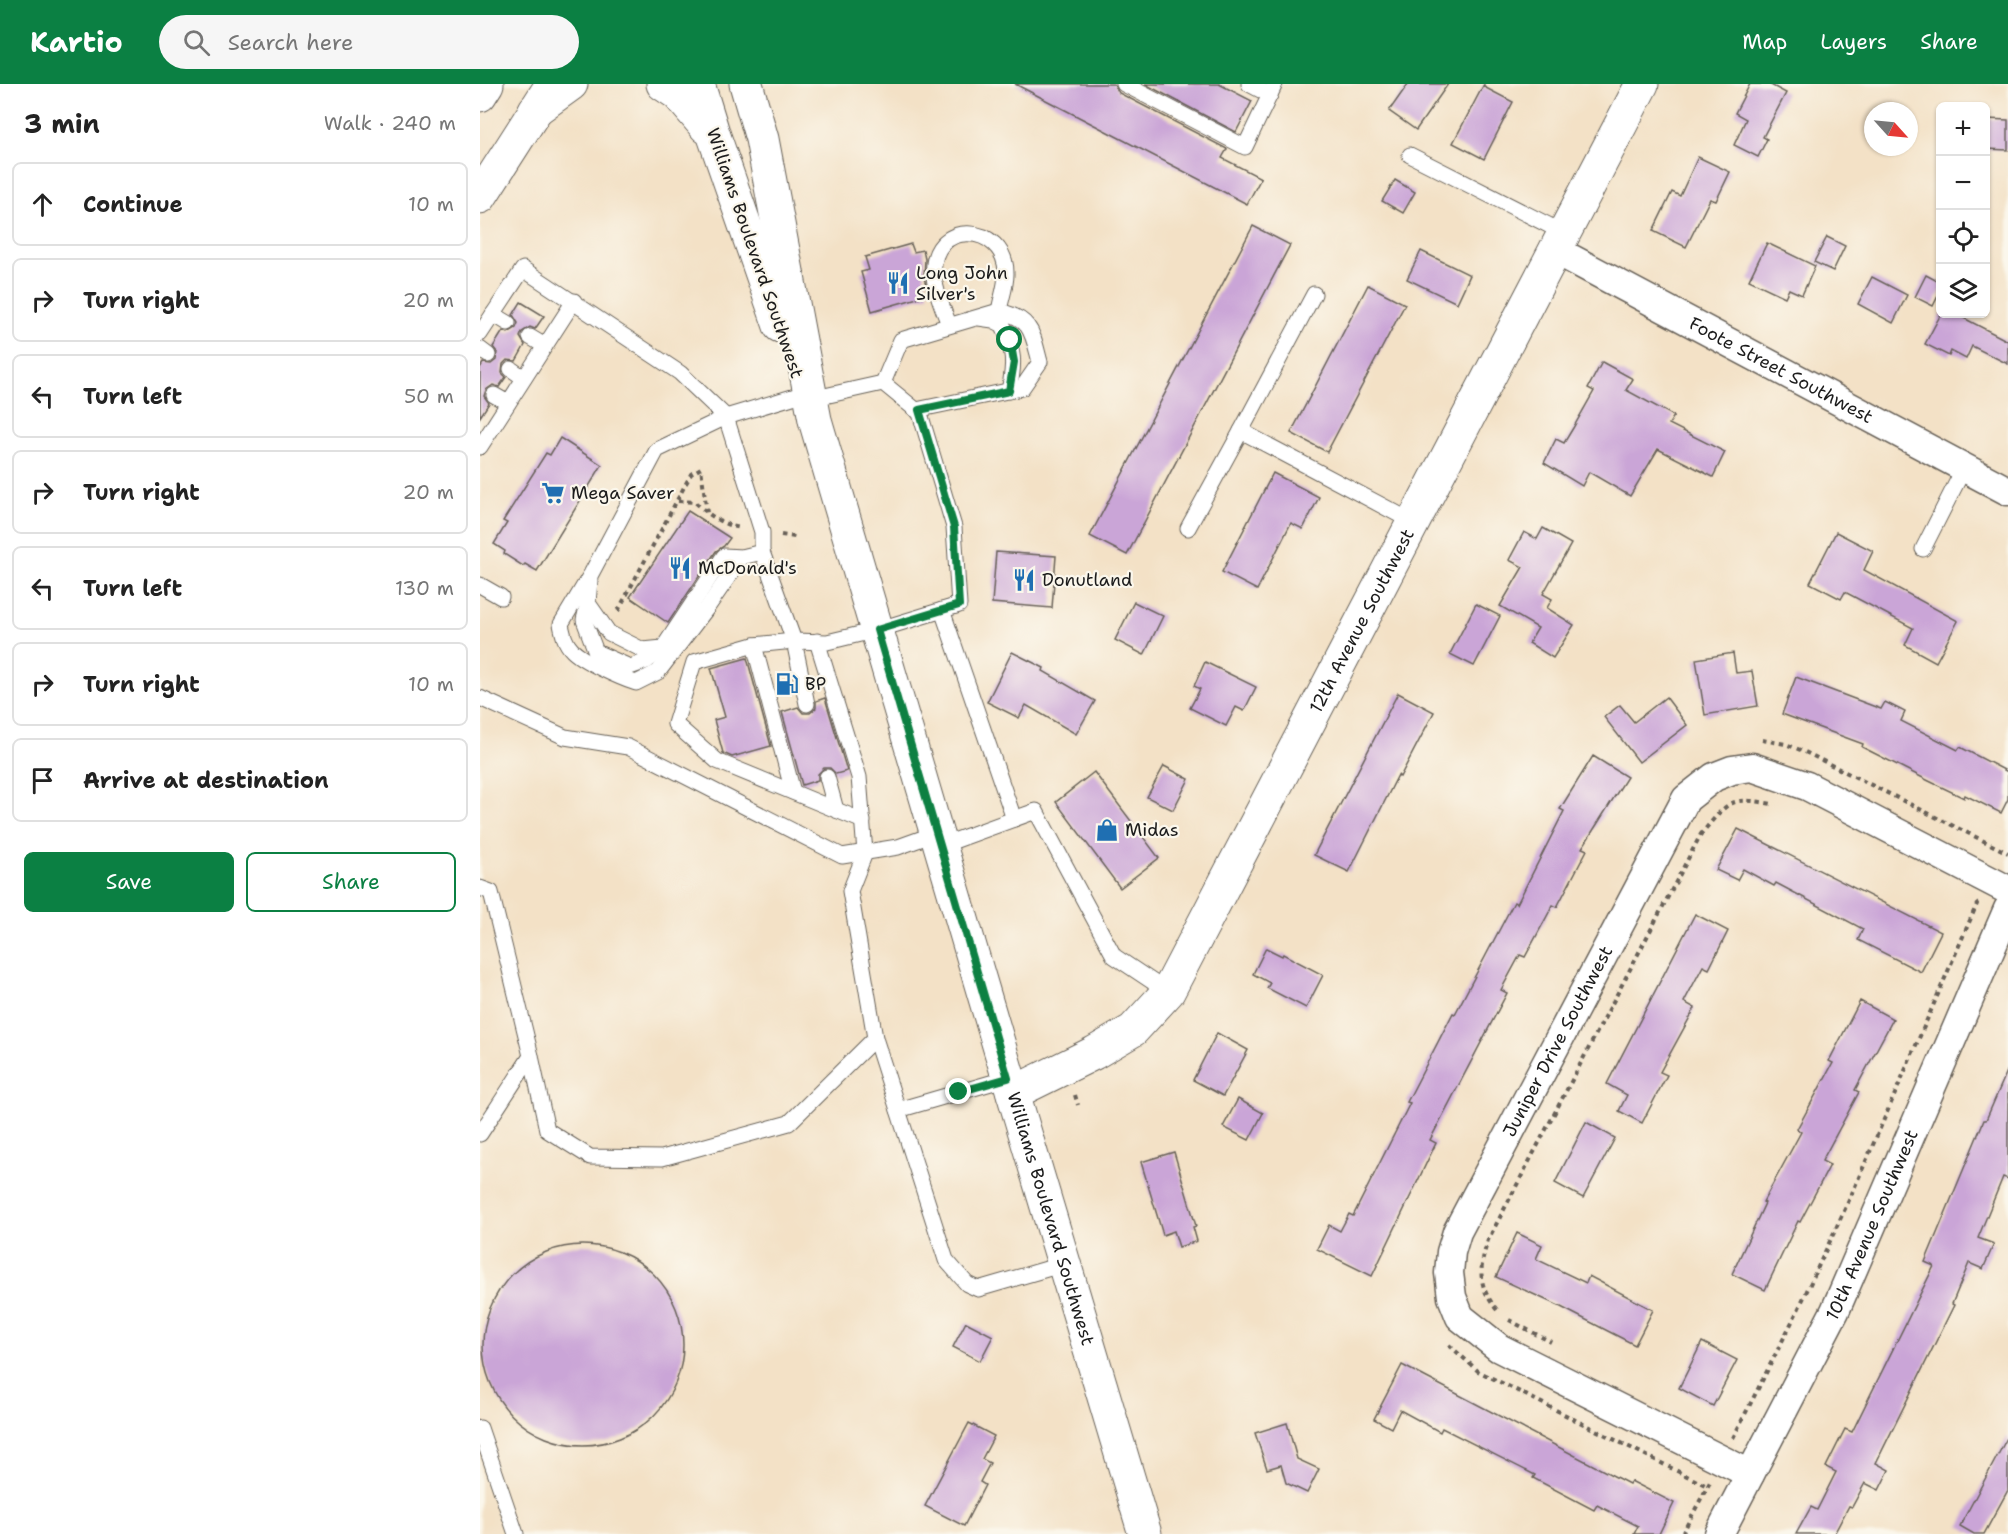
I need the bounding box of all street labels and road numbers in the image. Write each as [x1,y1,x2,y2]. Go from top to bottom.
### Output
street label: Williams Boulevard Southwest [701,125,809,381]
street label: Foote Street Southwest [1685,311,1877,429]
street label: 12th Avenue Southwest [1304,524,1420,717]
street label: Juniper Drive Southwest [1497,941,1618,1141]
street label: Williams Boulevard Southwest [1001,1089,1100,1348]
street label: 10th Avenue Southwest [1820,1126,1924,1325]

